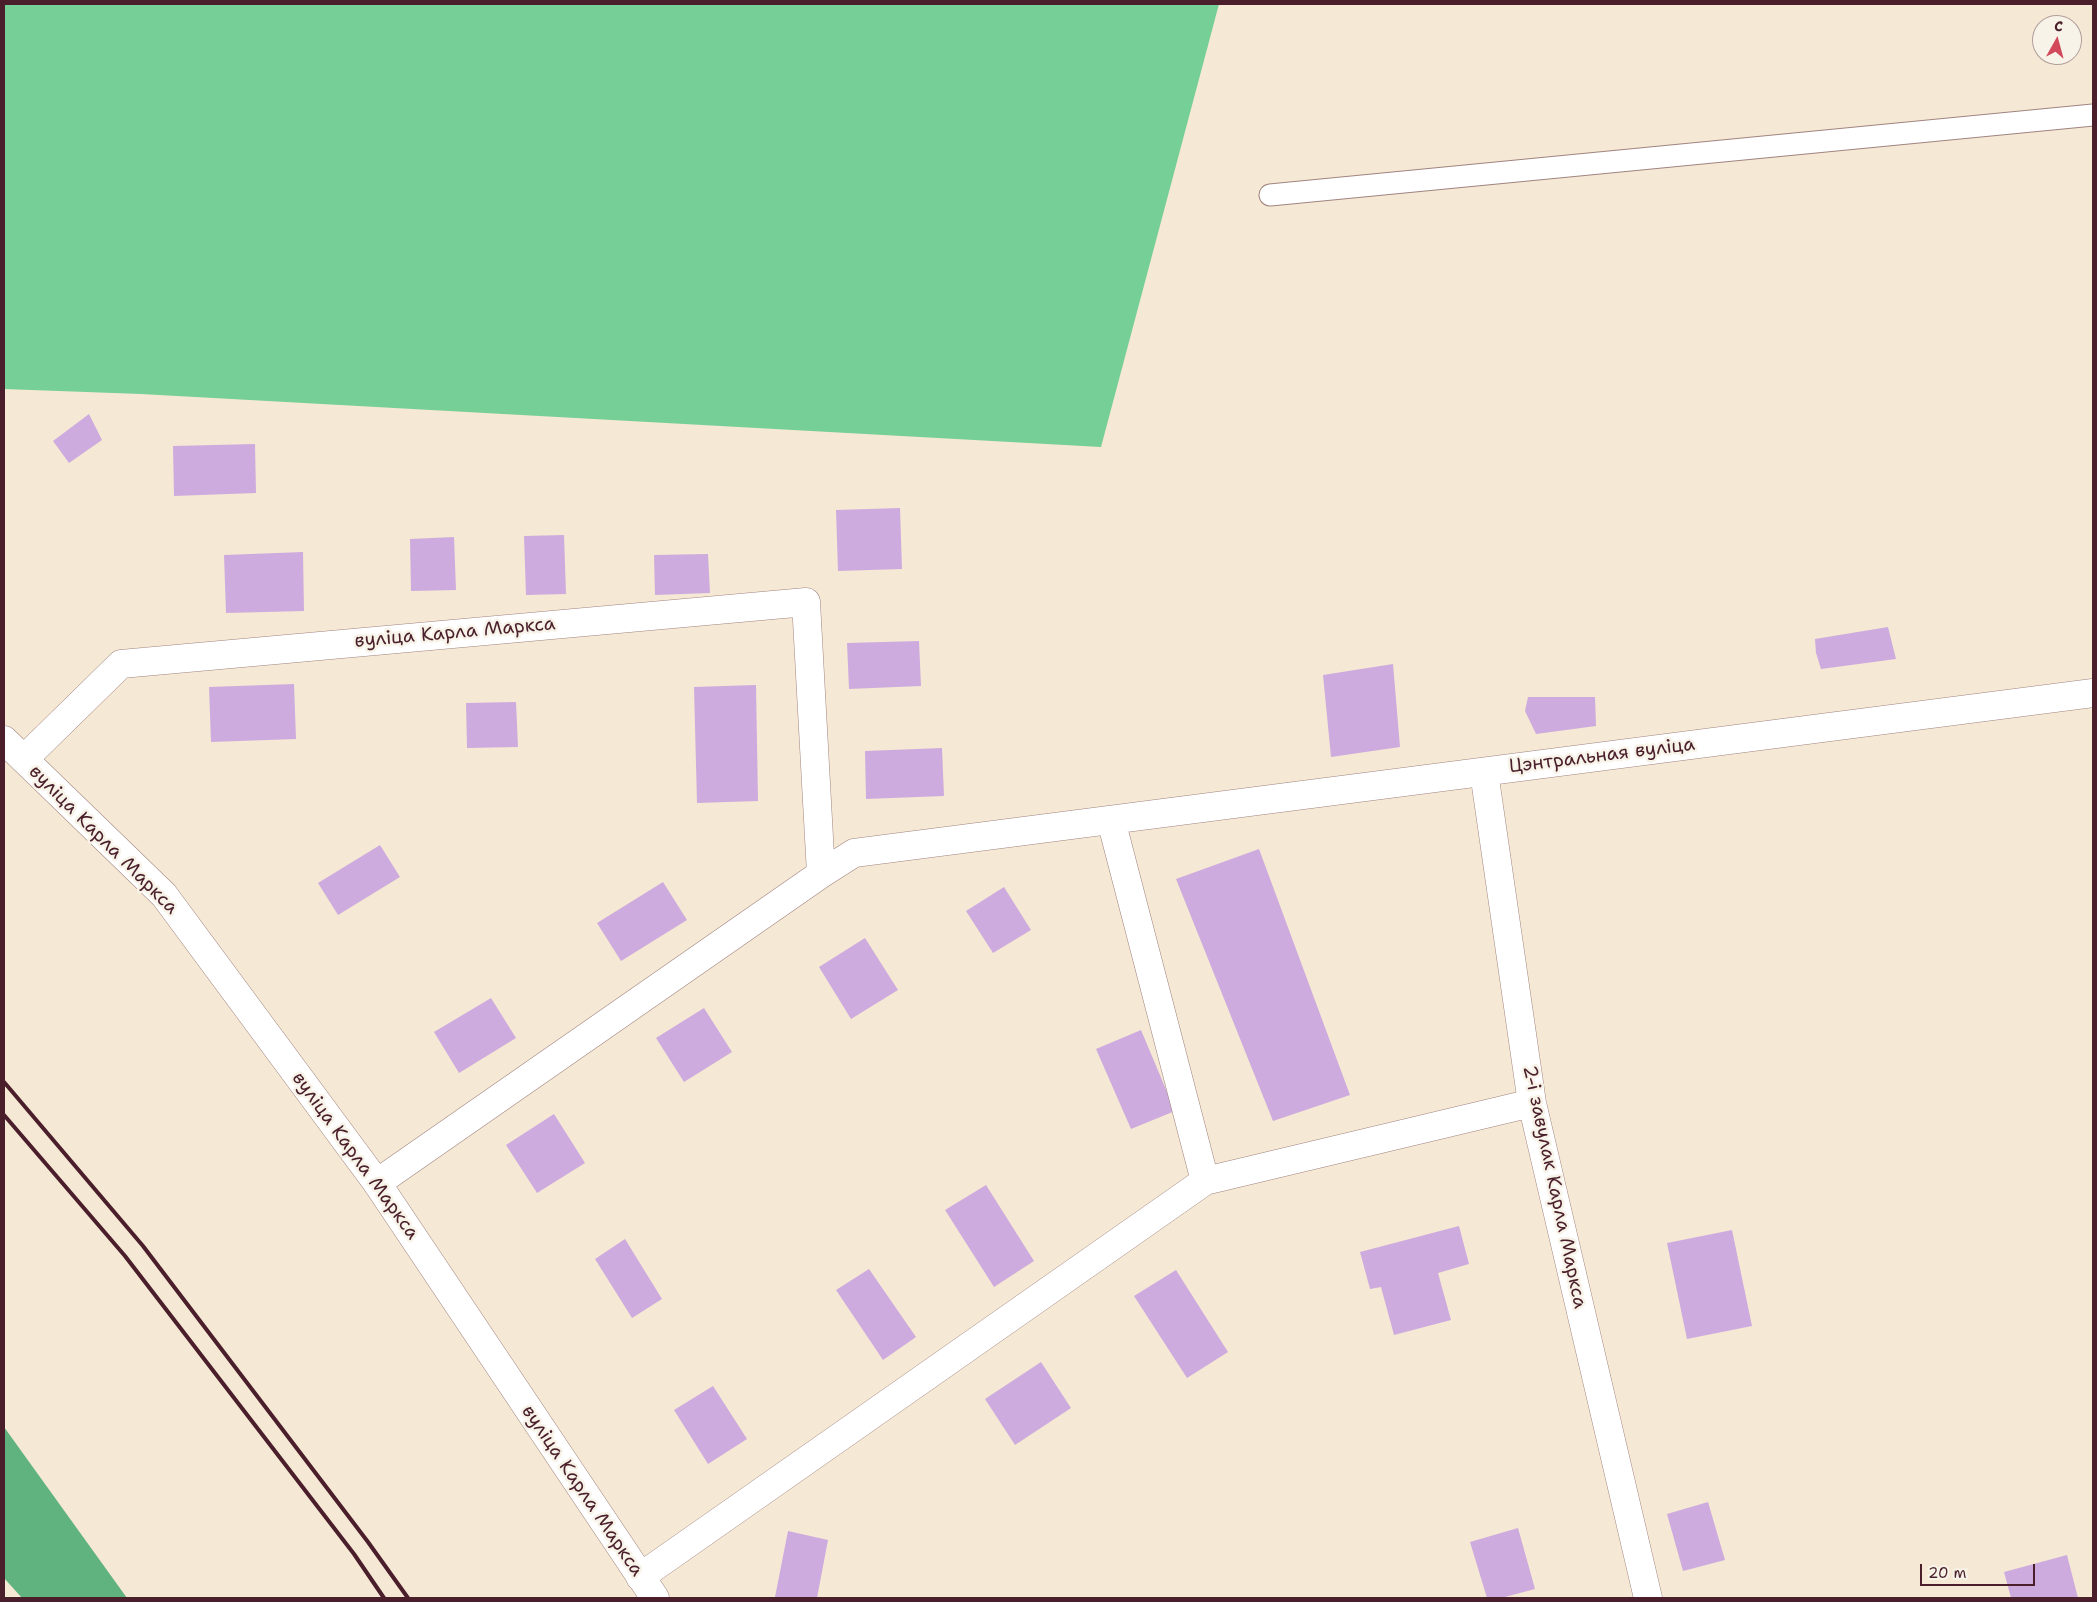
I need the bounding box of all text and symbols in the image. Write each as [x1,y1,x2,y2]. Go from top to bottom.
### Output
north arrow [2032,15,2082,65]
text: С [2053,17,2064,36]
street label: вуліца Карла Маркса [354,613,556,653]
street label: Цэнтральная вуліца [1508,733,1696,779]
street label: вуліца Карла Маркса [24,761,182,919]
street label: 2-і завулак Карла Маркса [1517,1063,1591,1311]
street label: вуліца Карла Маркса [287,1068,423,1244]
street label: вуліца Карла Маркса [516,1401,648,1581]
scale bar [1922,1554,2037,1586]
text: 20 m [1928,1563,1967,1583]

